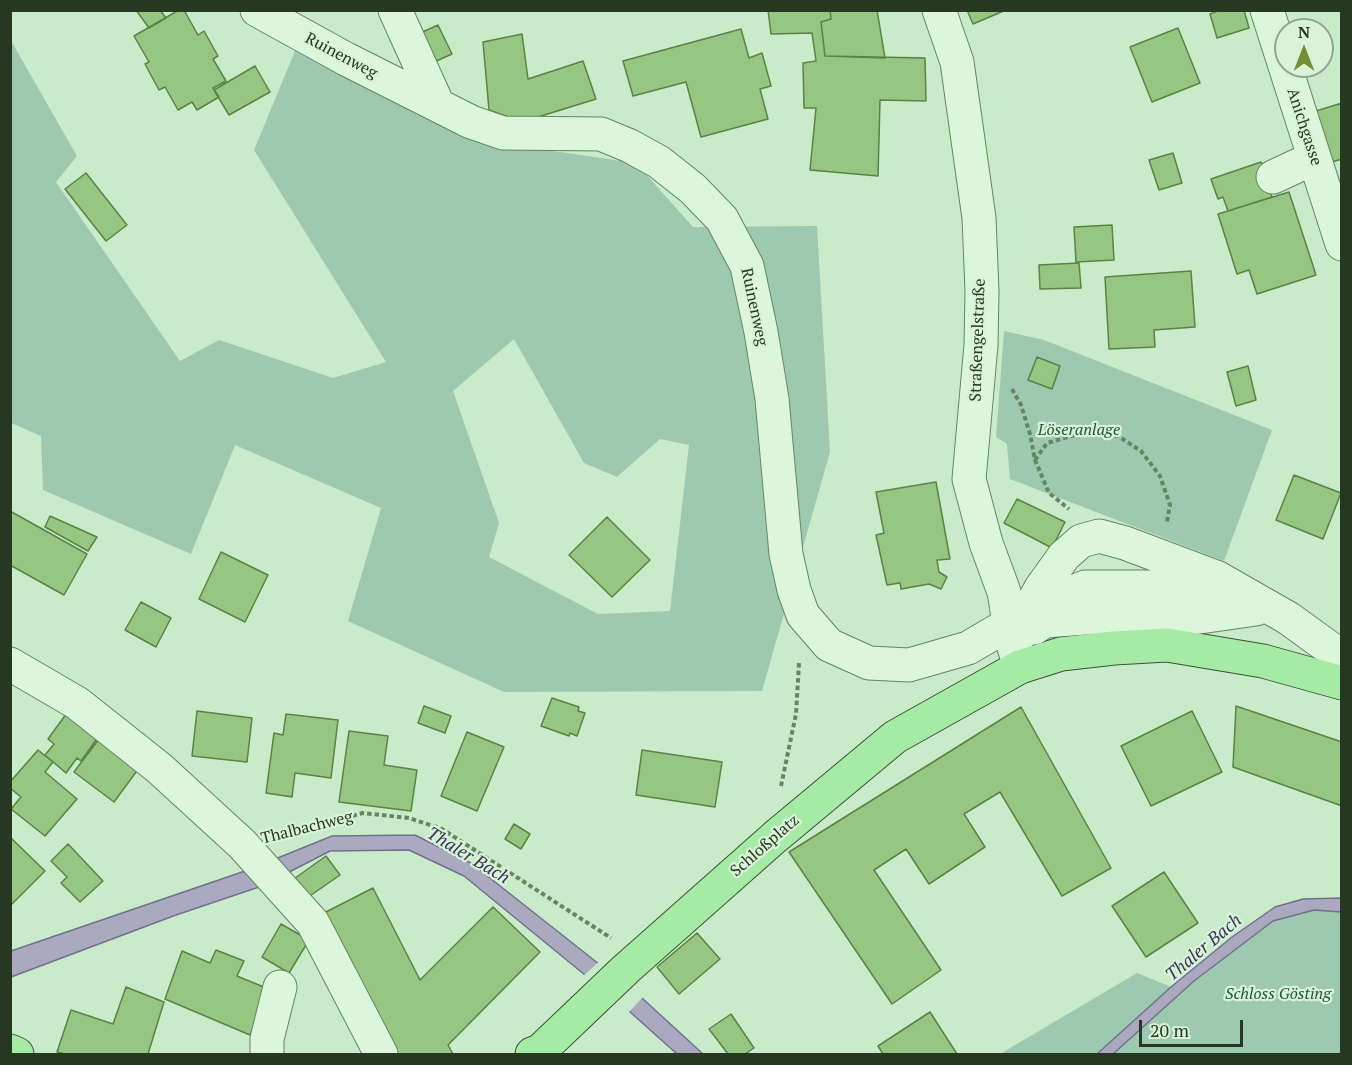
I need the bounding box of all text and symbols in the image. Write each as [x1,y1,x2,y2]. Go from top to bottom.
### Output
north arrow [1274,18,1334,78]
text: N [1298,21,1310,43]
street label: Ruinenweg [302,29,380,83]
street label: Anichgasse [1282,86,1326,168]
street label: Ruinenweg [736,266,772,348]
street label: Straßengelstraße [966,278,990,402]
park label: Löseranlage [1038,420,1120,440]
street label: Thalbachweg [259,807,355,849]
street label: Schloßplatz [727,811,803,881]
water label: Thaler Bach [423,823,513,889]
water label: Thaler Bach [1161,910,1247,986]
park label: Schloss Gösting [1225,984,1331,1004]
scale bar [1142,1008,1246,1046]
text: 20 m [1150,1018,1189,1042]

